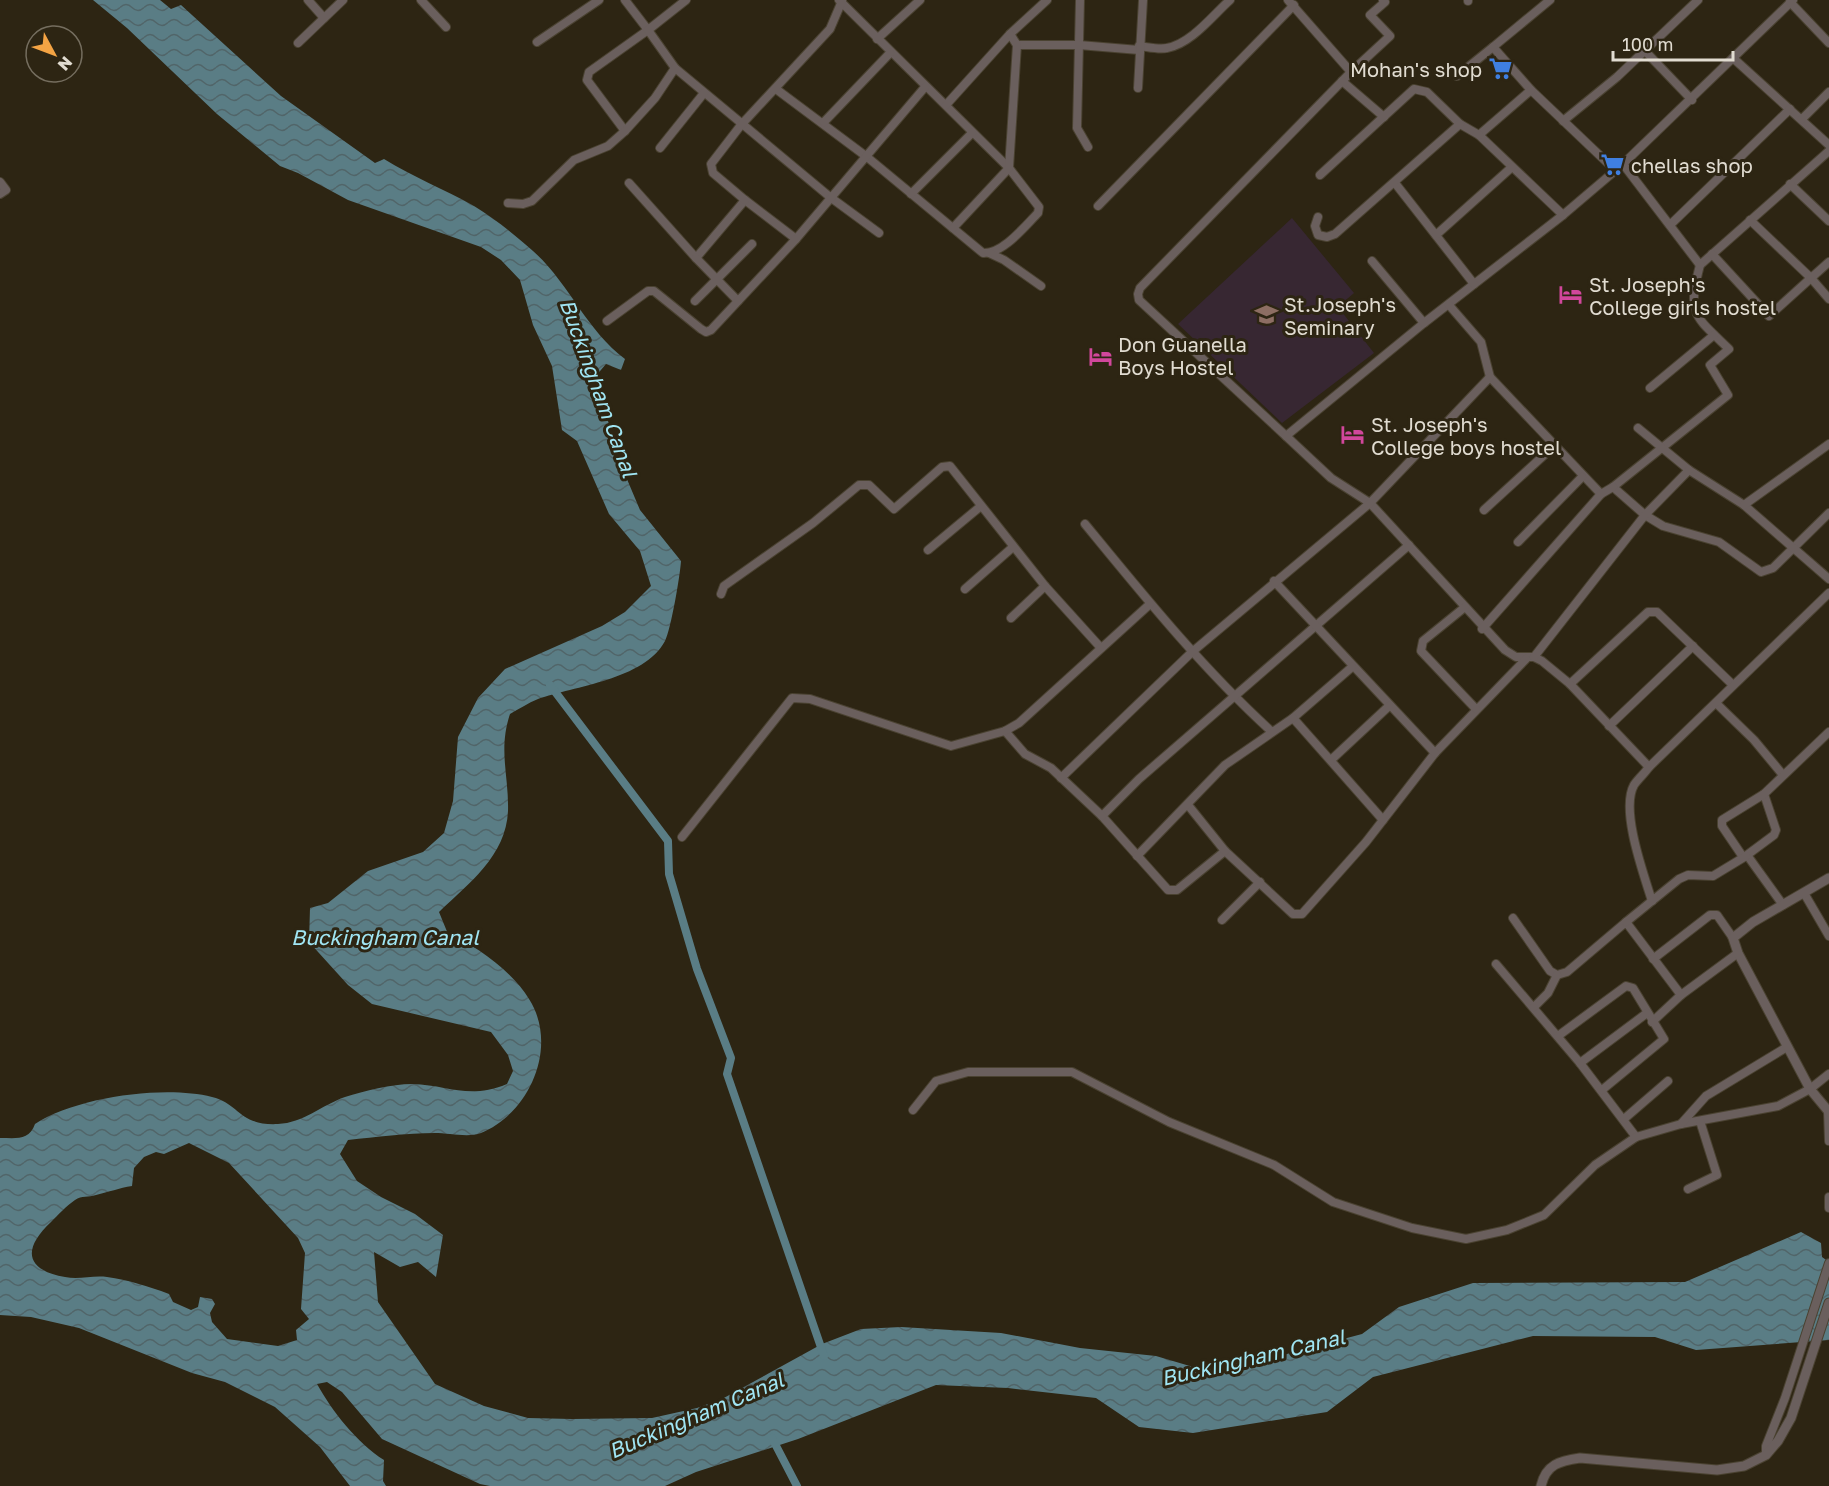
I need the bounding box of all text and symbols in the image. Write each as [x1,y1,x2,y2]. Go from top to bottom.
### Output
north arrow [24,24,84,84]
scale bar [1613,24,1733,62]
text: 100 m [1622,33,1673,55]
text: N [54,53,77,75]
supermarket icon: Mohan's shop [1487,56,1513,82]
place label: Mohan's shop [1350,57,1482,81]
supermarket icon: chellas shop [1600,152,1626,178]
place label: chellas shop [1631,153,1753,177]
place label: St. Joseph's College girls hostel [1589,272,1776,319]
hotel icon: St. Joseph's College girls hostel [1558,282,1584,308]
place label: St.Joseph's Seminary [1284,292,1396,339]
water label: Buckingham Canal [555,295,644,482]
school or university icon: St.Joseph's Seminary [1253,302,1279,328]
place label: Don Guanella Boys Hostel [1118,332,1247,379]
hotel icon: Don Guanella Boys Hostel [1087,343,1113,369]
place label: St. Joseph's College boys hostel [1371,412,1561,459]
hotel icon: St. Joseph's College boys hostel [1340,422,1366,448]
water label: Buckingham Canal [291,924,480,950]
water label: Buckingham Canal [1159,1323,1349,1391]
water label: Buckingham Canal [604,1366,789,1464]

